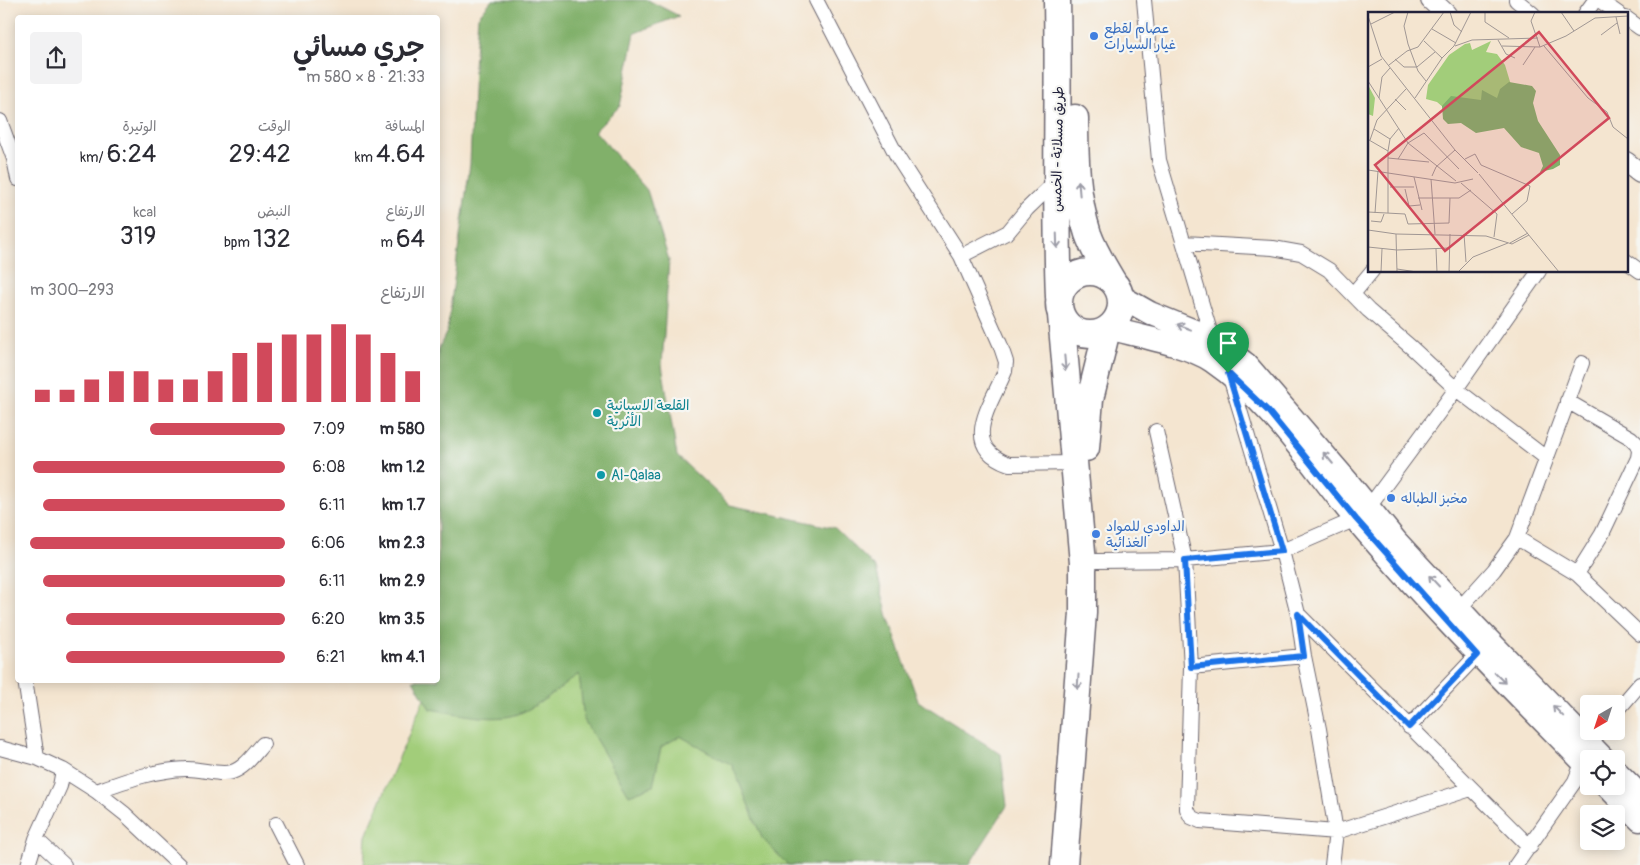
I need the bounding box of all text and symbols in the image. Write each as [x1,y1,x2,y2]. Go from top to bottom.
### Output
inset map [1368,12,1628,272]
place label: عصام لقطع غيار السيارات [1104,20,1176,53]
text: جري مسائي [293,30,425,65]
marker: عصام لقطع غيار السيارات [1088,30,1100,42]
button: share [30,32,82,84]
text: 21:33 · 8 × 580 m [306,67,425,87]
street label: طريق مسلاتة - الخمس [1048,86,1067,212]
text: الوتيرة [123,118,156,135]
text: الوقت [258,118,291,135]
text: المسافة [385,118,425,135]
text: 6:24 [107,139,156,170]
text: 29:42 [229,139,291,170]
text: 4.64 [376,139,425,170]
text: /km [80,149,107,166]
text: km [355,149,376,166]
one-way arrow [1074,180,1084,196]
text: النبض [257,203,291,220]
text: الارتفاع [386,203,425,220]
text: kcal [134,204,156,221]
text: 319 [120,221,156,252]
text: 132 [253,224,291,255]
text: 64 [396,224,425,255]
one-way arrow [1052,232,1062,249]
text: bpm [224,234,253,251]
text: m [380,234,396,251]
text: 293–300 m [30,280,114,300]
text: الارتفاع [380,283,425,303]
one-way arrow [1177,322,1192,331]
pin [1207,322,1249,373]
icon: arrive [1214,329,1242,357]
one-way arrow [1060,355,1070,371]
place label: القلعة الاسبانية الأثرية [607,397,690,430]
marker: القلعة الاسبانية الأثرية [591,407,603,419]
text: 7:09 [313,419,345,439]
text: 580 m [380,419,425,439]
one-way arrow [1322,452,1333,465]
text: 6:08 [312,457,345,477]
text: 1.2 km [382,457,425,477]
place label: Al-Qalaa [611,467,661,484]
marker: Al-Qalaa [595,469,607,481]
place label: مخبز الطباله [1401,490,1468,507]
marker: مخبز الطباله [1385,492,1397,504]
text: 6:11 [319,495,345,515]
text: 1.7 km [382,495,425,515]
place label: الداودي للمواد الغذائية [1106,518,1185,551]
marker: الداودي للمواد الغذائية [1090,528,1102,540]
text: 6:06 [311,533,345,553]
text: 2.3 km [379,533,425,553]
text: 6:11 [319,571,345,591]
text: 2.9 km [380,571,425,591]
one-way arrow [1428,575,1440,588]
text: 6:20 [312,609,345,629]
text: 3.5 km [380,609,425,629]
text: 6:21 [316,647,345,667]
text: 4.1 km [382,647,425,667]
one-way arrow [1494,672,1507,684]
one-way arrow [1073,674,1083,690]
north arrow [1580,695,1625,740]
map controls [1580,695,1625,850]
one-way arrow [1552,705,1564,718]
button: locate [1580,750,1625,795]
button: layers [1580,805,1625,850]

